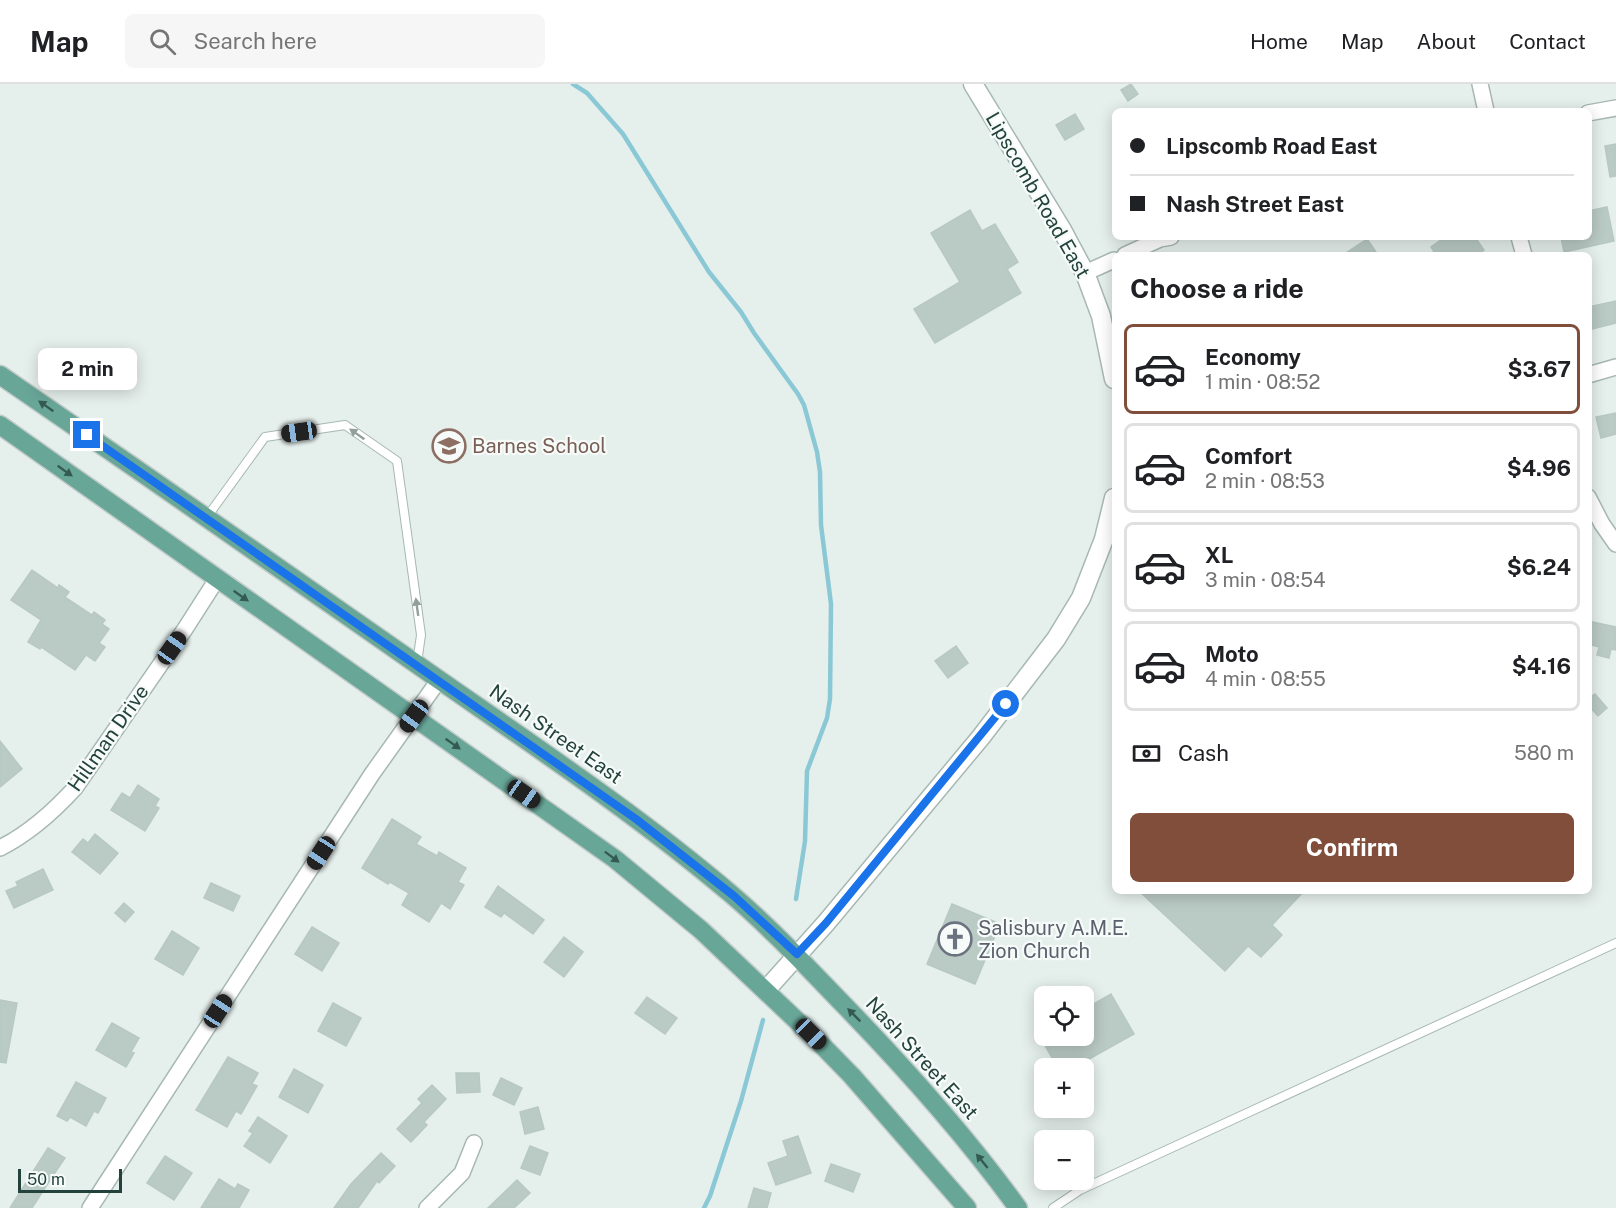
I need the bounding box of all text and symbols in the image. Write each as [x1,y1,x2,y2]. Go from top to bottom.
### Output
search box [125,14,545,68]
text: Map [30,25,89,58]
icon: search [146,25,179,58]
text: Search here [194,28,317,54]
text: Home [1250,29,1308,54]
text: Map [1341,29,1384,54]
text: About [1417,29,1476,54]
text: Contact [1509,29,1586,54]
street label: Lipscomb Road East [981,108,1095,282]
text: Lipscomb Road East [1166,133,1377,159]
text: Nash Street East [1166,191,1344,217]
text: Choose a ride [1130,272,1304,304]
icon: car [1133,342,1187,396]
text: Economy [1205,344,1301,370]
callout: 2 min [38,348,136,390]
text: $3.67 [1508,356,1571,382]
text: 2 min [61,357,114,381]
text: 1 min · 08:52 [1205,370,1320,394]
one-way arrow [38,400,54,412]
route end [73,421,100,448]
car [280,421,318,443]
one-way arrow [350,428,366,440]
school or university icon: Barnes School [431,428,467,464]
place label: Barnes School [472,434,606,458]
icon: car [1133,441,1187,495]
text: Comfort [1205,443,1292,469]
text: $4.96 [1507,455,1571,481]
one-way arrow [57,465,73,477]
text: 2 min · 08:53 [1205,469,1325,493]
icon: car [1133,540,1187,594]
text: XL [1205,542,1233,568]
text: $6.24 [1507,554,1571,580]
text: 3 min · 08:54 [1205,568,1326,592]
one-way arrow [233,590,249,602]
one-way arrow [413,597,422,616]
car [154,628,190,668]
icon: car [1133,639,1187,693]
text: Moto [1205,641,1259,667]
text: $4.16 [1512,653,1571,679]
text: 4 min · 08:55 [1205,667,1326,691]
street label: Nash Street East [485,679,627,789]
street label: Hillman Drive [62,680,154,796]
route start [992,690,1019,717]
car [396,696,432,736]
icon: cash [1130,737,1163,770]
one-way arrow [444,738,460,750]
text: Cash [1178,740,1229,766]
text: 580 m [1514,741,1574,765]
car [504,776,544,812]
button: Confirm [1130,813,1574,882]
car [304,833,338,873]
one-way arrow [603,851,619,863]
place label: Salisbury A.M.E. Zion Church [978,916,1128,963]
church icon: Salisbury A.M.E. Zion Church [937,921,973,957]
map controls [1034,986,1094,1190]
button: locate [1034,986,1094,1046]
car [201,991,235,1031]
street label: Nash Street East [861,992,983,1124]
one-way arrow [847,1007,861,1022]
car [792,1015,830,1053]
button: + [1034,1058,1094,1118]
button: − [1034,1130,1094,1190]
one-way arrow [976,1153,989,1169]
scale bar [18,1166,122,1194]
text: 50 m [27,1170,65,1189]

